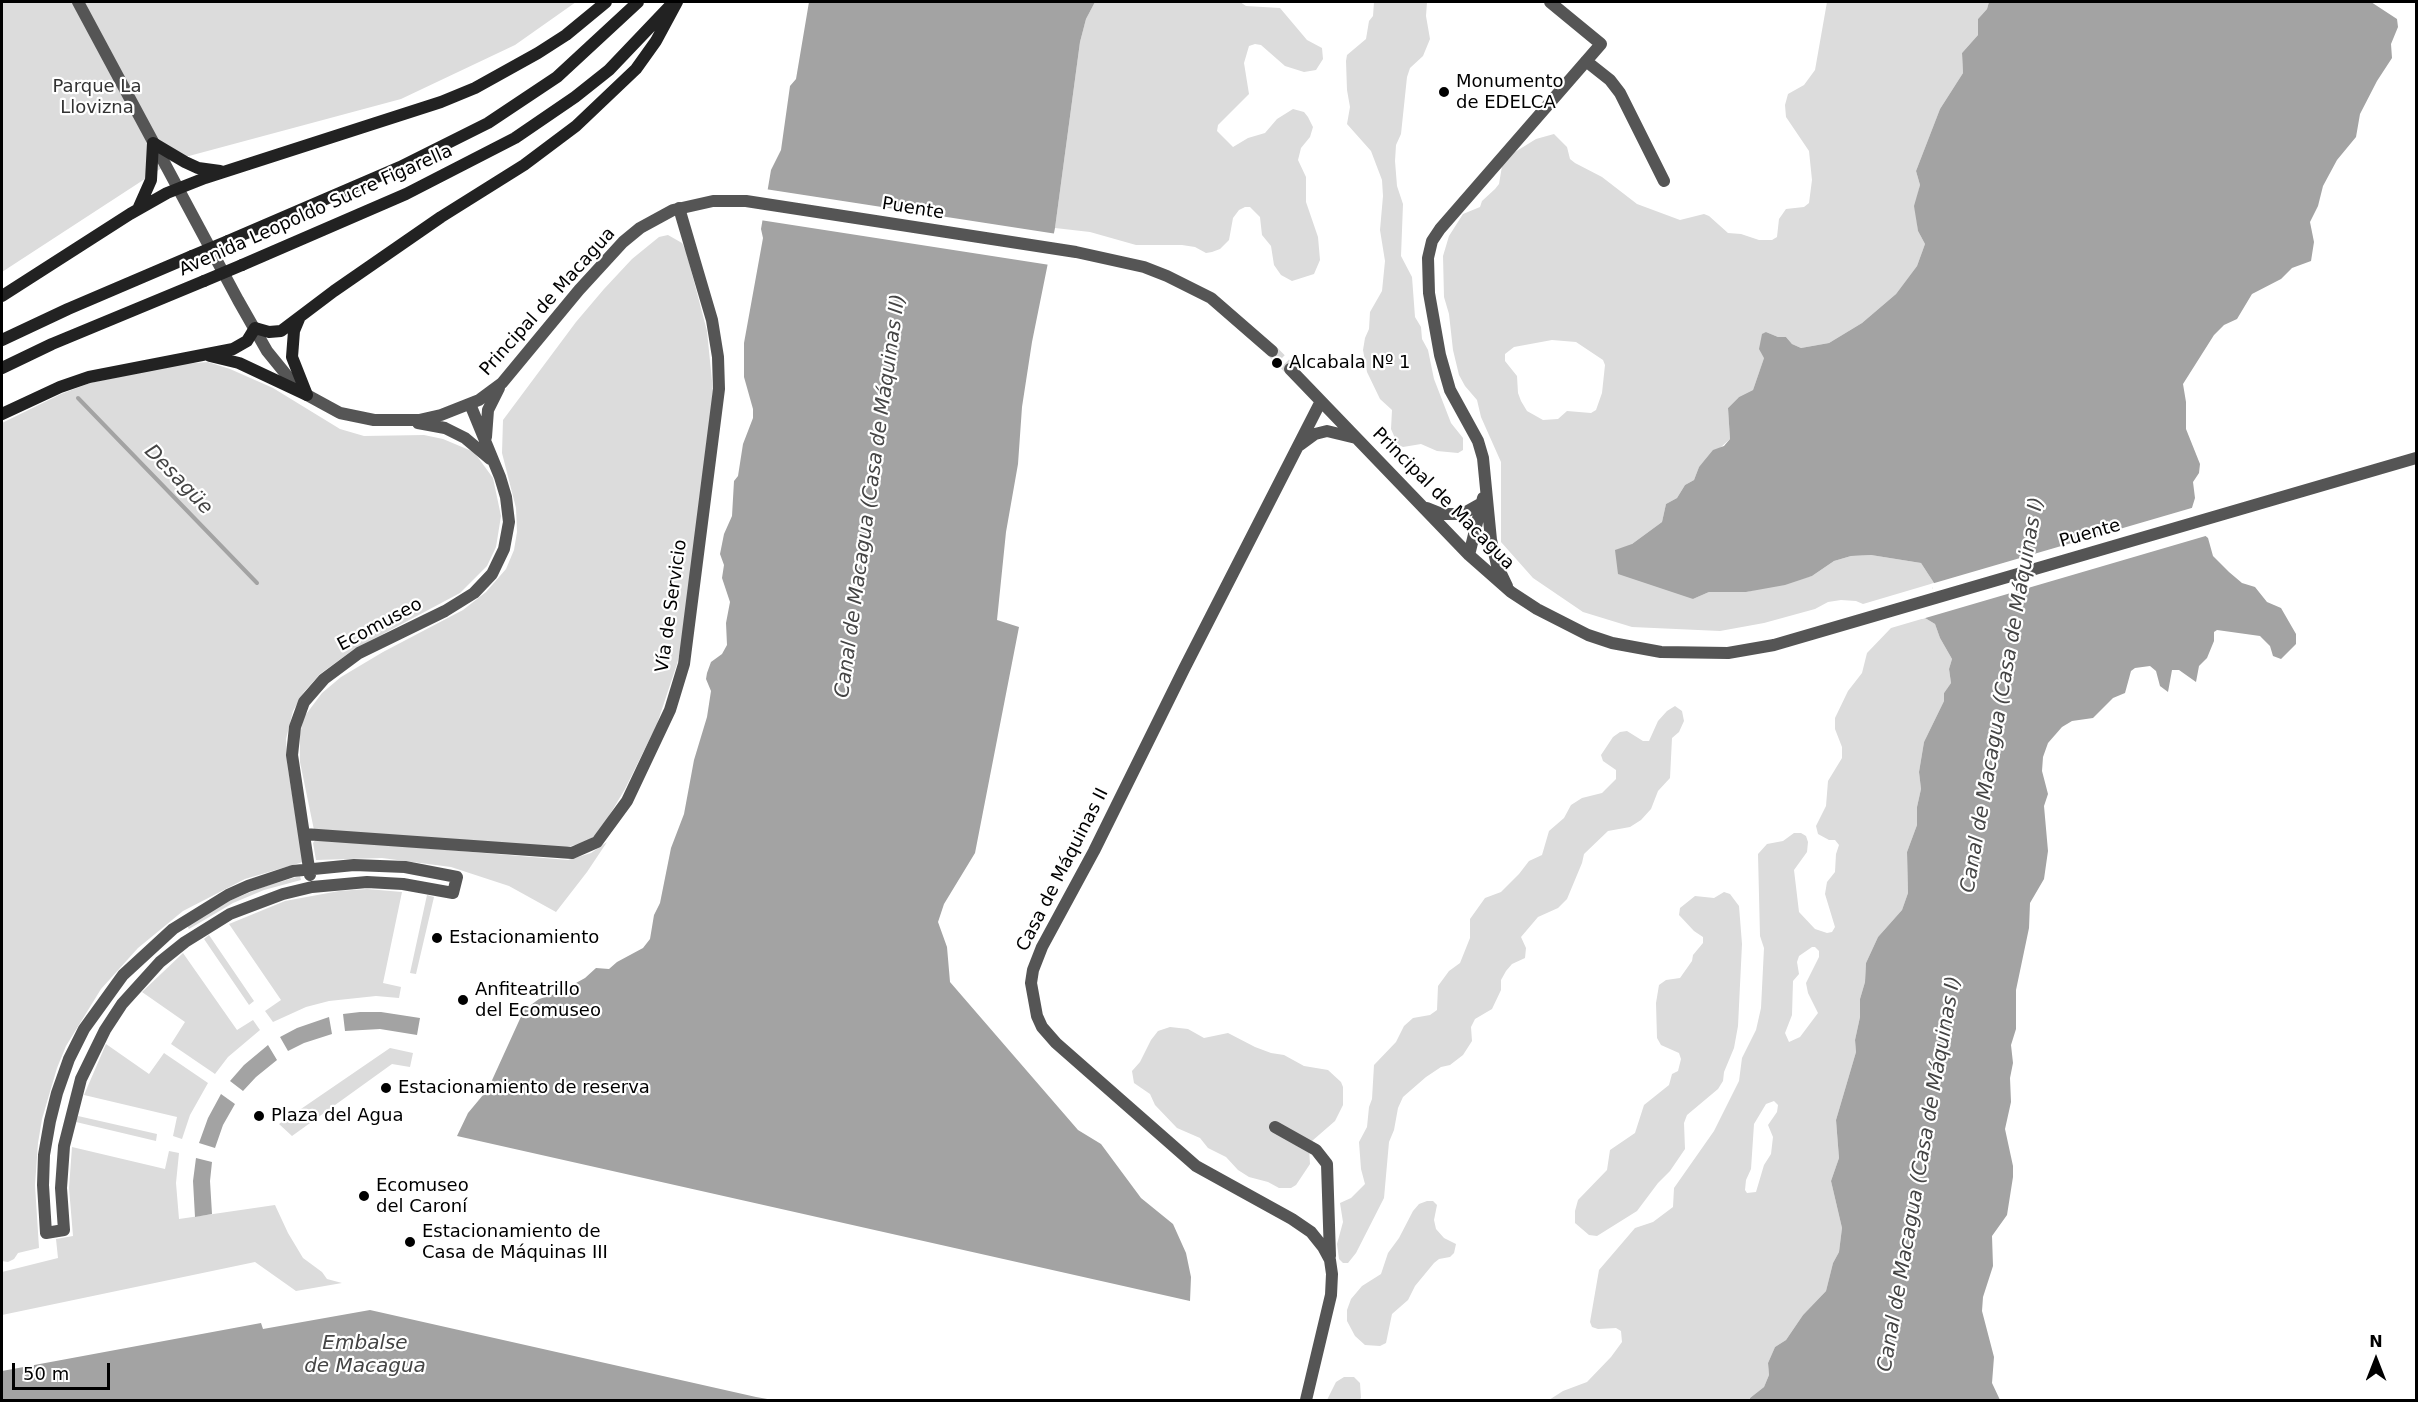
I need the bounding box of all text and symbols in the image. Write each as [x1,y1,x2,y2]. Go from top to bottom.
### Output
place label: Monumento de EDELCA [1456,71,1563,113]
park label: Parque La Llovizna [53,76,141,118]
marker: Monumento de EDELCA [1437,85,1451,99]
street label: Avenida Leopoldo Sucre Figarella [176,141,456,281]
street label: Puente [880,193,946,225]
street label: Principal de Macagua [476,223,620,381]
water label: Canal de Macagua (Casa de Máquinas II) [831,293,911,699]
place label: Alcabala Nº 1 [1289,352,1411,374]
marker: Alcabala Nº 1 [1270,356,1284,370]
street label: Principal de Macagua [1367,423,1519,575]
water label: Desagüe [139,440,217,520]
water label: Canal de Macagua (Casa de Máquinas I) [1956,495,2050,895]
street label: Puente [2057,515,2123,553]
street label: Vía de Servicio [652,538,692,674]
street label: Ecomuseo [334,594,426,656]
street label: Casa de Máquinas II [1012,785,1114,955]
place label: Estacionamiento [449,927,599,949]
marker: Estacionamiento [430,931,444,945]
water label: Canal de Macagua (Casa de Máquinas I) [1873,974,1967,1374]
place label: Anfiteatrillo del Ecomuseo [475,979,601,1022]
marker: Anfiteatrillo del Ecomuseo [456,993,470,1007]
place label: Estacionamiento de reserva [398,1077,650,1099]
marker: Estacionamiento de reserva [379,1081,393,1095]
place label: Plaza del Agua [271,1105,403,1127]
marker: Plaza del Agua [252,1109,266,1123]
place label: Ecomuseo del Caroní [376,1175,469,1218]
marker: Ecomuseo del Caroní [357,1189,371,1203]
place label: Estacionamiento de Casa de Máquinas III [422,1221,608,1264]
marker: Estacionamiento de Casa de Máquinas III [403,1235,417,1249]
north arrow [2346,1330,2406,1390]
water label: Embalse de Macagua [304,1332,426,1379]
text: N [2369,1332,2383,1351]
scale bar [15,1351,112,1389]
text: 50 m [23,1363,69,1384]

